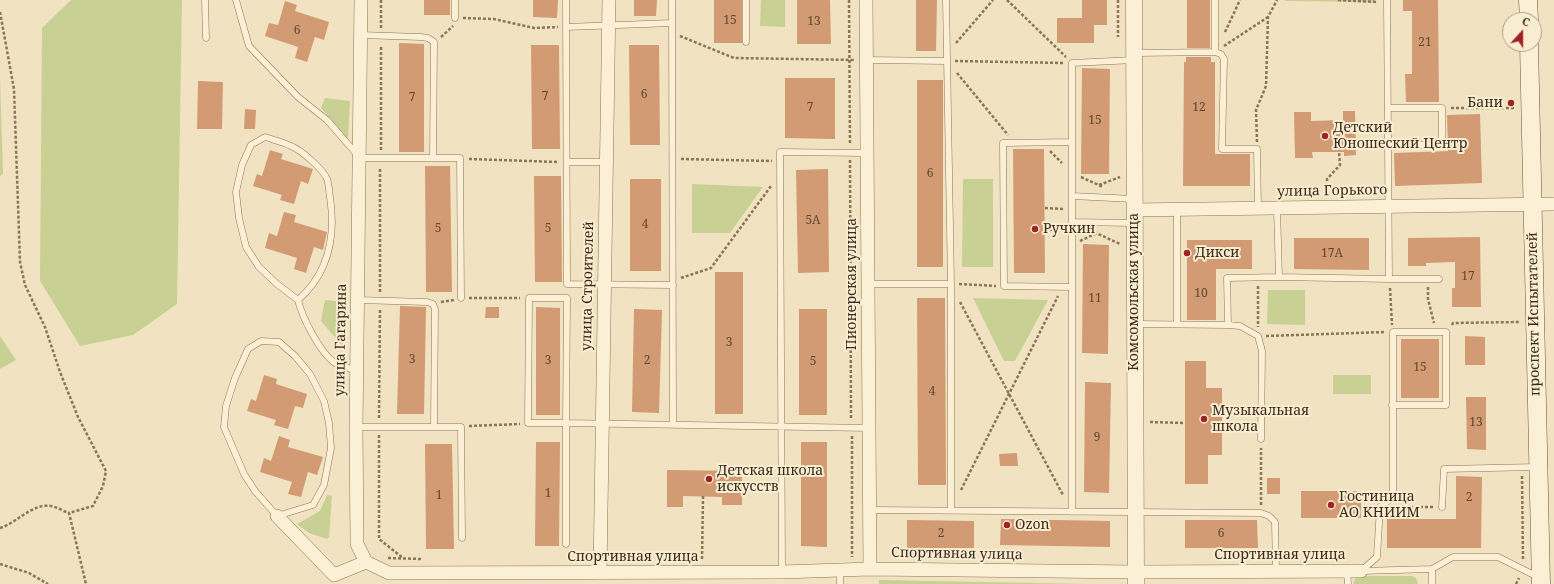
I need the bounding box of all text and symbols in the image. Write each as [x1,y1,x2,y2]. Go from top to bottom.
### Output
north arrow [1502,12,1542,52]
text: С [1520,13,1532,30]
house number: 15 [723,14,737,28]
house number: 13 [807,15,821,29]
house number: 6 [294,24,300,38]
house number: 21 [1418,36,1432,50]
house number: 6 [641,88,647,102]
house number: 7 [542,90,548,104]
house number: 7 [409,91,415,105]
place label: Бани [1467,95,1503,111]
marker: Бани [1506,98,1516,108]
house number: 7 [807,101,813,115]
house number: 12 [1192,101,1206,115]
house number: 15 [1088,114,1102,128]
place label: Детский Юношеский Центр [1333,120,1467,152]
marker: Детский Юношеский Центр [1320,131,1330,141]
house number: 6 [927,167,933,181]
street label: улица Горького [1277,182,1387,200]
street label: Комсомольская улица [1126,213,1142,371]
house number: 5А [805,214,821,228]
house number: 4 [642,218,648,232]
street label: Пионерская улица [844,218,860,350]
street label: улица Строителей [578,221,598,351]
place label: Ручкин [1043,221,1095,237]
house number: 5 [435,222,441,236]
house number: 5 [545,222,551,236]
marker: Ручкин [1030,224,1040,234]
street label: проспект Испытателей [1524,232,1544,396]
place label: Дикси [1195,245,1239,261]
house number: 17А [1321,247,1343,261]
marker: Дикси [1182,248,1192,258]
house number: 17 [1461,270,1475,284]
street label: улица Гагарина [332,283,350,397]
house number: 10 [1194,287,1208,301]
house number: 11 [1088,292,1102,306]
house number: 3 [726,336,732,350]
house number: 3 [409,353,415,367]
house number: 3 [545,354,551,368]
house number: 2 [644,354,650,368]
house number: 5 [810,355,816,369]
house number: 15 [1413,361,1427,375]
house number: 4 [929,385,935,399]
place label: Музыкальная школа [1212,403,1309,436]
marker: Музыкальная школа [1199,414,1209,424]
house number: 13 [1469,416,1483,430]
house number: 9 [1094,431,1100,445]
place label: Детская школа искусств [717,463,823,496]
marker: Детская школа искусств [704,474,714,484]
house number: 1 [545,487,551,501]
house number: 1 [436,489,442,503]
place label: Гостиница АО КНИИМ [1339,489,1420,522]
house number: 2 [1466,491,1472,505]
marker: Гостиница АО КНИИМ [1326,500,1336,510]
place label: Ozon [1015,517,1050,533]
marker: Ozon [1002,520,1012,530]
house number: 2 [938,527,944,541]
house number: 6 [1218,527,1224,541]
street label: Спортивная улица [891,544,1023,564]
street label: Спортивная улица [1214,547,1346,563]
street label: Спортивная улица [567,549,699,565]

